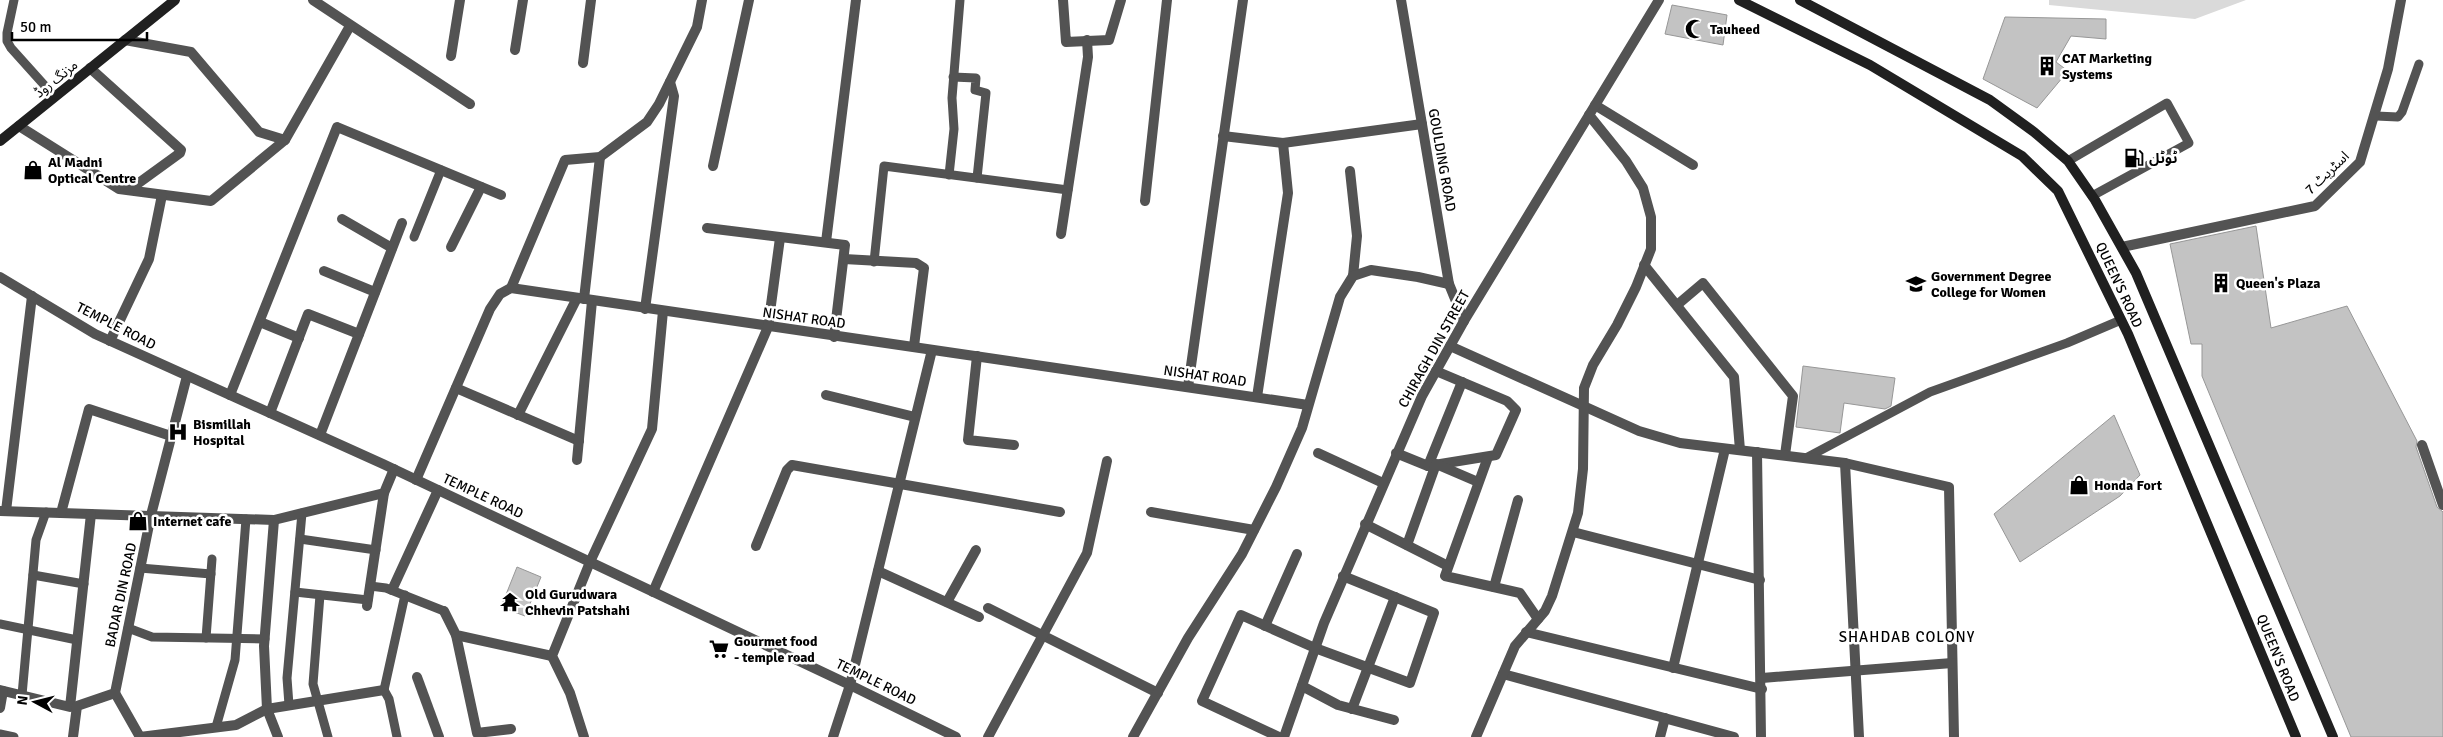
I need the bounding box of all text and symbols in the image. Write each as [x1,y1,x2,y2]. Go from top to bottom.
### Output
scale bar [12,10,148,42]
text: 50 m [20,18,51,36]
mosque icon: Tauheed [1684,18,1706,40]
place label: Tauheed [1710,21,1761,38]
place label: CAT Marketing Systems [2062,50,2152,83]
building icon: CAT Marketing Systems [2036,55,2058,77]
street label: مزنگ روڈ [31,56,81,102]
street label: GOULDING ROAD [1425,107,1459,213]
fuel station icon: ٹوٹل [2123,147,2145,169]
street label: اسٹریٹ 7 [2301,148,2353,198]
place label: ٹوٹل [2149,150,2178,167]
place label: Al Madni Optical Centre [48,154,136,187]
shop icon: Al Madni Optical Centre [22,159,44,181]
street label: QUEEN'S ROAD [2092,240,2146,330]
place label: Government Degree College for Women [1931,268,2051,301]
building icon: Queen's Plaza [2210,272,2232,294]
school or university icon: Government Degree College for Women [1905,273,1927,295]
place label: Queen's Plaza [2236,275,2320,292]
street label: CHIRAGH DIN STREET [1395,287,1473,411]
street label: TEMPLE ROAD [73,299,159,353]
street label: NISHAT ROAD [762,304,846,332]
street label: NISHAT ROAD [1163,362,1247,390]
place label: Bismillah Hospital [193,416,251,449]
hospital icon: Bismillah Hospital [167,421,189,443]
street label: TEMPLE ROAD [440,470,526,522]
shop icon: Honda Fort [2068,474,2090,496]
place label: Honda Fort [2094,477,2163,494]
shop icon: Internet cafe [127,510,149,532]
place label: Internet cafe [153,513,231,530]
street label: BADAR DIN ROAD [102,541,140,649]
place label: Old Gurudwara Chhevin Patshahi [525,586,630,619]
temple icon: Old Gurudwara Chhevin Patshahi [499,591,521,613]
street label: QUEEN'S ROAD [2253,612,2303,704]
district label: SHAHDAB COLONY [1839,628,1975,646]
place label: Gourmet food - temple road [734,633,818,666]
supermarket icon: Gourmet food - temple road [708,638,730,660]
street label: TEMPLE ROAD [833,655,919,709]
north arrow [10,677,60,727]
text: N [14,695,32,706]

